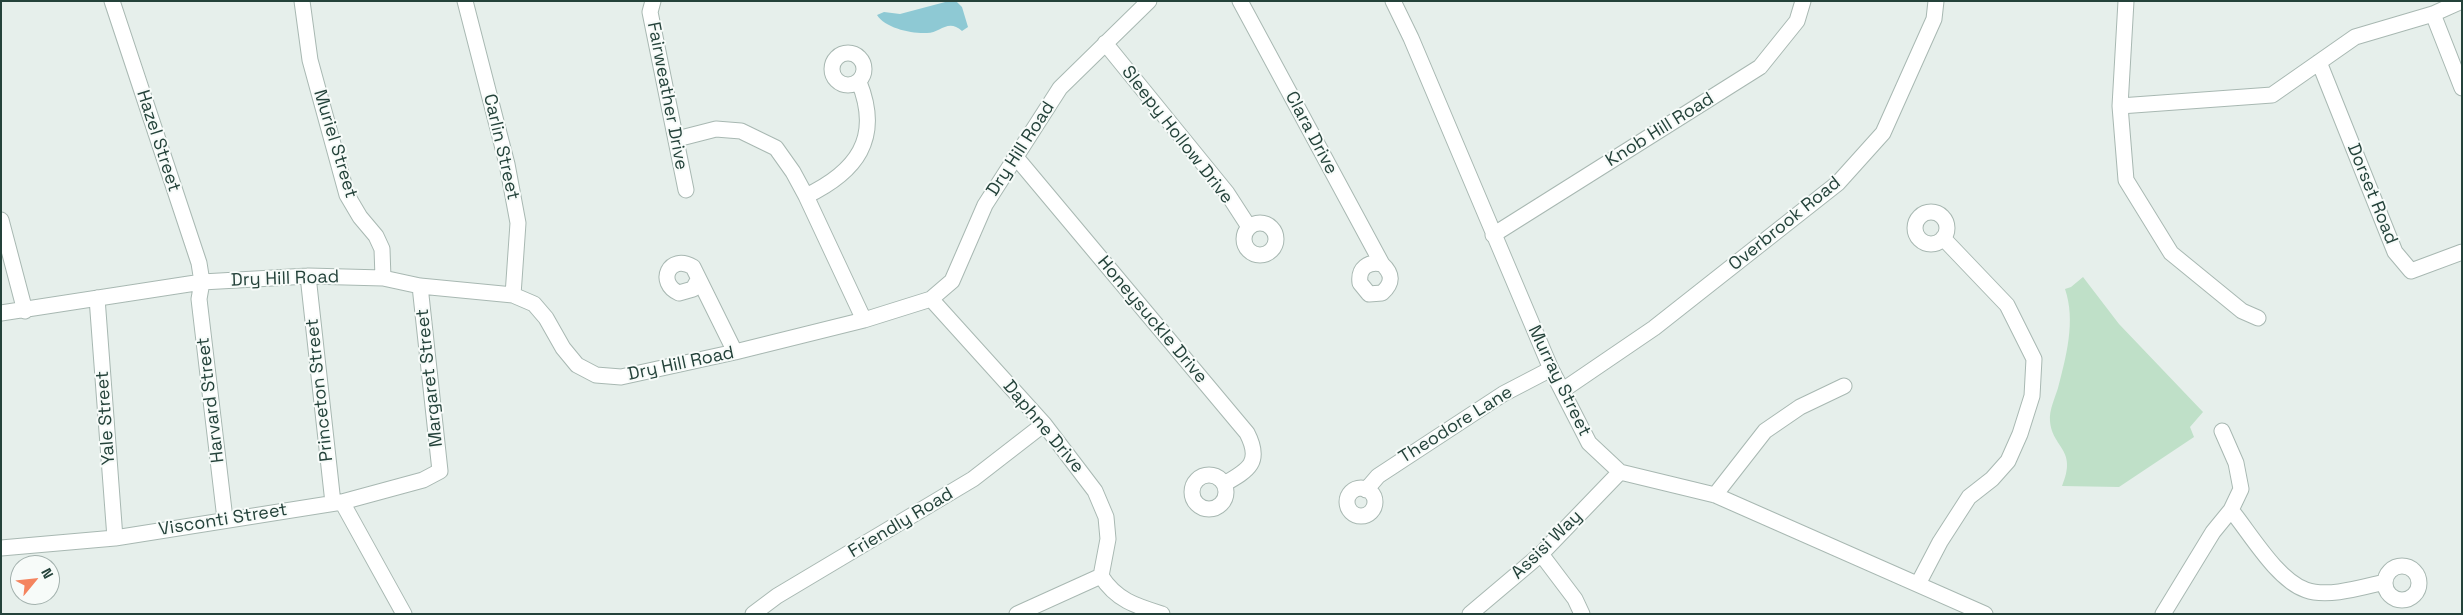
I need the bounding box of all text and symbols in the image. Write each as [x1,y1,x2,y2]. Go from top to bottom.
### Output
street label: Fairweather Drive [642,20,692,172]
street label: Sleepy Hollow Drive [1117,62,1237,208]
street label: Hazel Street [131,87,185,195]
street label: Muriel Street [308,87,362,201]
street label: Clara Drive [1280,88,1342,178]
street label: Knob Hill Road [1602,88,1718,172]
street label: Carlin Street [478,92,524,202]
street label: Dry Hill Road [982,98,1060,200]
street label: Dorset Road [2342,141,2402,247]
street label: Overbrook Road [1725,172,1845,276]
street label: Honeysuckle Drive [1092,252,1212,388]
street label: Dry Hill Road [231,266,339,292]
street label: Margaret Street [412,308,448,448]
street label: Princeton Street [302,317,338,463]
street label: Murray Street [1523,322,1595,440]
street label: Harvard Street [193,336,229,464]
street label: Dry Hill Road [626,342,736,386]
street label: Yale Street [92,370,120,466]
street label: Daphne Drive [998,376,1088,478]
street label: Theodore Lane [1395,381,1517,469]
street label: Friendly Road [845,483,957,563]
street label: Visconti Street [157,499,289,541]
street label: Assisi Way [1507,506,1587,584]
north arrow [10,555,60,605]
text: N [37,565,58,582]

